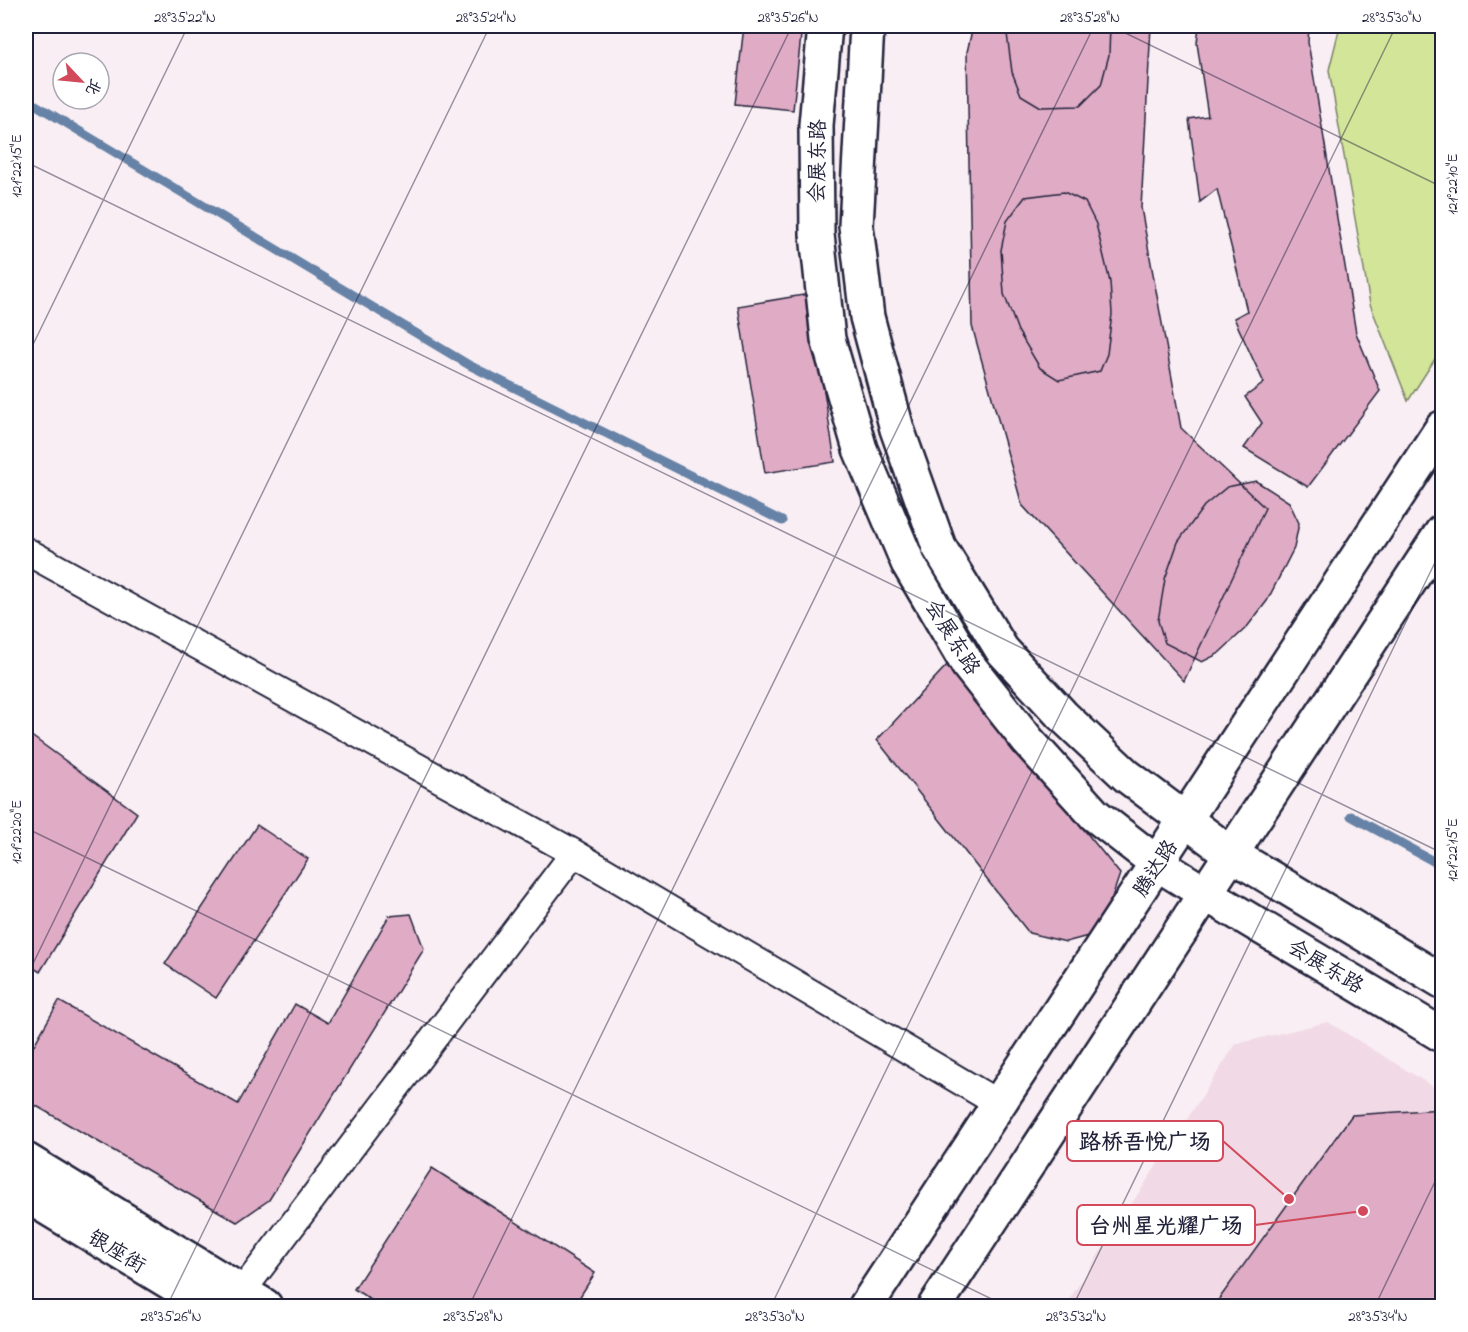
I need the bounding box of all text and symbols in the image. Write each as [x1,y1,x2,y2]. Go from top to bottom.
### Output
text: 28°35'22"N [154,7,216,29]
text: 28°35'24"N [456,7,516,29]
text: 28°35'26"N [757,7,819,29]
text: 28°35'28"N [1060,7,1120,29]
text: 28°35'30"N [1362,7,1422,29]
north arrow [51,51,111,111]
text: 北 [78,74,107,99]
street label: 会展东路 [803,119,835,203]
text: 121°22'15"E [6,134,28,198]
text: 121°22'10"E [1442,153,1464,215]
street label: 会展东路 [916,594,986,682]
text: 121°22'20"E [6,800,28,864]
text: 121°22'15"E [1442,818,1464,882]
street label: 腾达路 [1127,835,1186,904]
street label: 会展东路 [1281,933,1369,1002]
callout: 路桥吾悦广场 [1067,1121,1223,1161]
text: 路桥吾悦广场 [1079,1128,1211,1160]
callout: 台州星光耀广场 [1077,1205,1255,1245]
text: 台州星光耀广场 [1089,1212,1243,1244]
street label: 银座街 [81,1224,151,1282]
text: 28°35'26"N [140,1306,202,1328]
text: 28°35'28"N [443,1306,503,1328]
text: 28°35'30"N [745,1306,805,1328]
text: 28°35'32"N [1046,1306,1106,1328]
text: 28°35'34"N [1348,1306,1408,1328]

